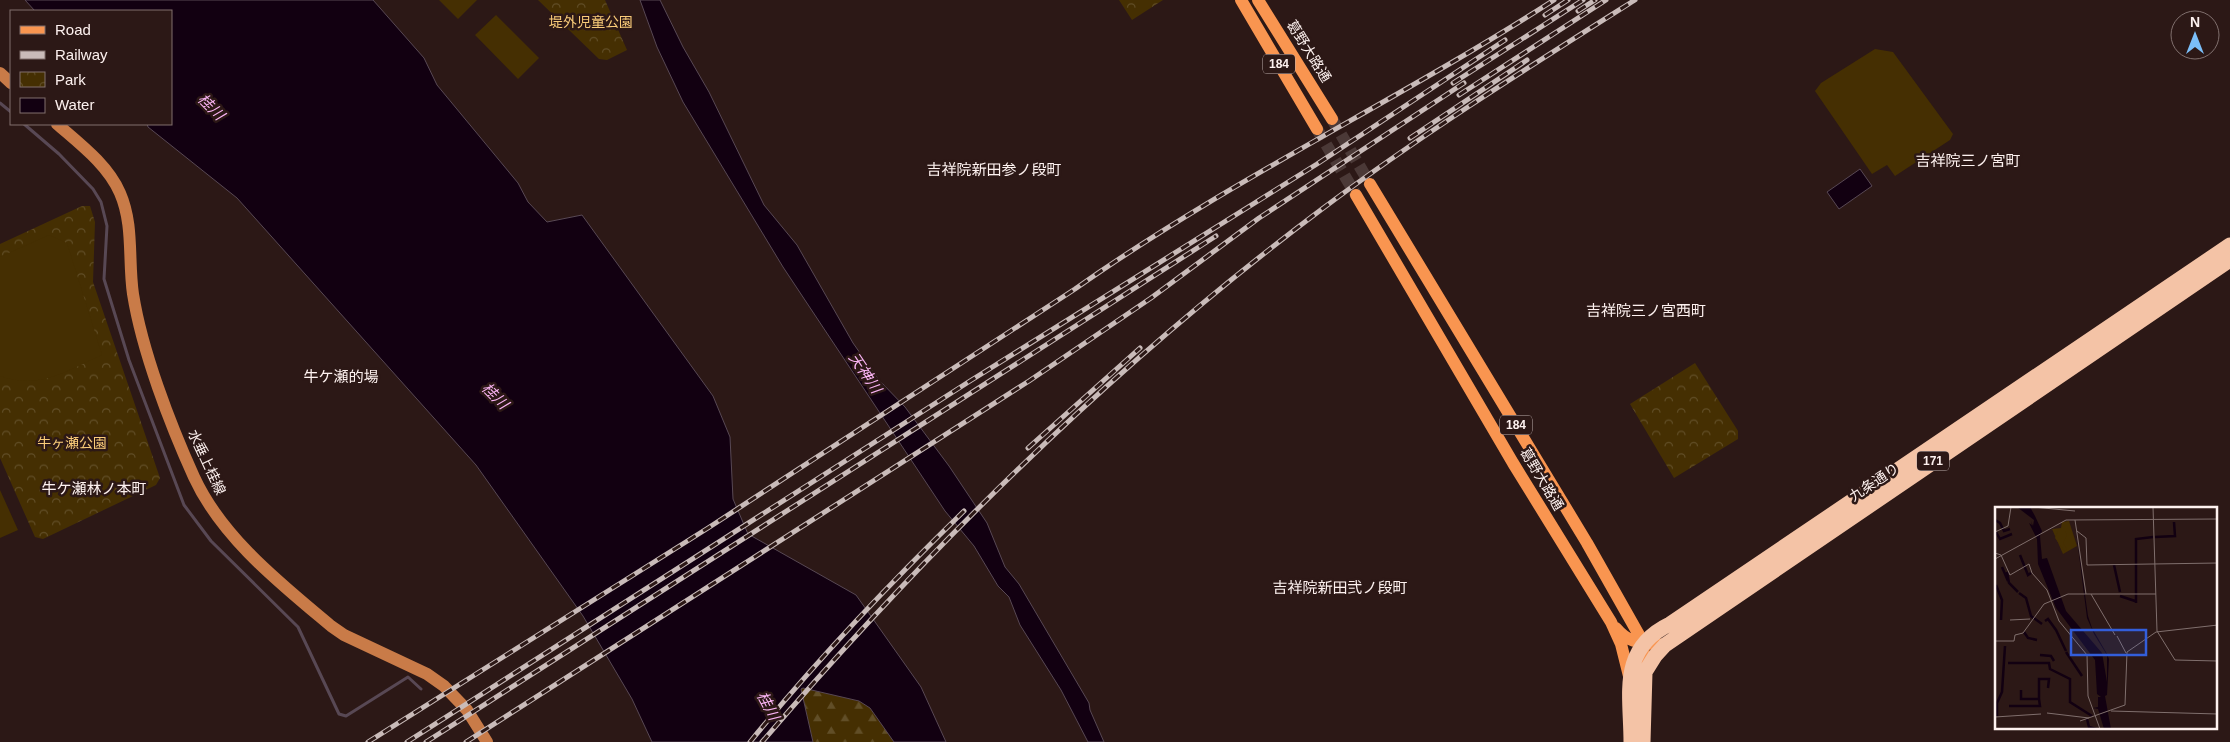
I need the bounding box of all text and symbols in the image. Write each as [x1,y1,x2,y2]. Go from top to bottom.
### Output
legend [10,10,172,125]
north arrow [2170,10,2220,60]
park label: 堤外児童公園 [549,14,633,30]
text: N [2190,14,2200,30]
street label: 葛野大路通 [1284,17,1334,85]
text: Road [55,21,91,38]
text: Railway [55,46,108,63]
road number: 184 [1263,54,1295,74]
text: Park [55,71,86,88]
water label: 桂川 [195,90,229,125]
text: Water [55,96,94,113]
district label: 吉祥院三ノ宮町 [1915,152,2021,169]
district label: 吉祥院新田参ノ段町 [926,161,1062,178]
district label: 吉祥院三ノ宮西町 [1586,302,1706,319]
water label: 天神川 [846,349,886,398]
district label: 牛ケ瀬的場 [303,368,379,385]
water label: 桂川 [479,379,513,414]
road number: 184 [1500,416,1532,434]
street label: 水垂上桂線 [185,427,229,497]
park label: 牛ヶ瀬公園 [37,435,107,451]
street label: 葛野大路通 [1517,445,1567,513]
road number: 171 [1917,452,1949,471]
street label: 九条通り [1846,460,1902,504]
district label: 牛ケ瀬林ノ本町 [41,480,147,497]
inset map [1995,507,2218,730]
district label: 吉祥院新田弐ノ段町 [1272,579,1408,596]
water label: 桂川 [754,689,784,725]

